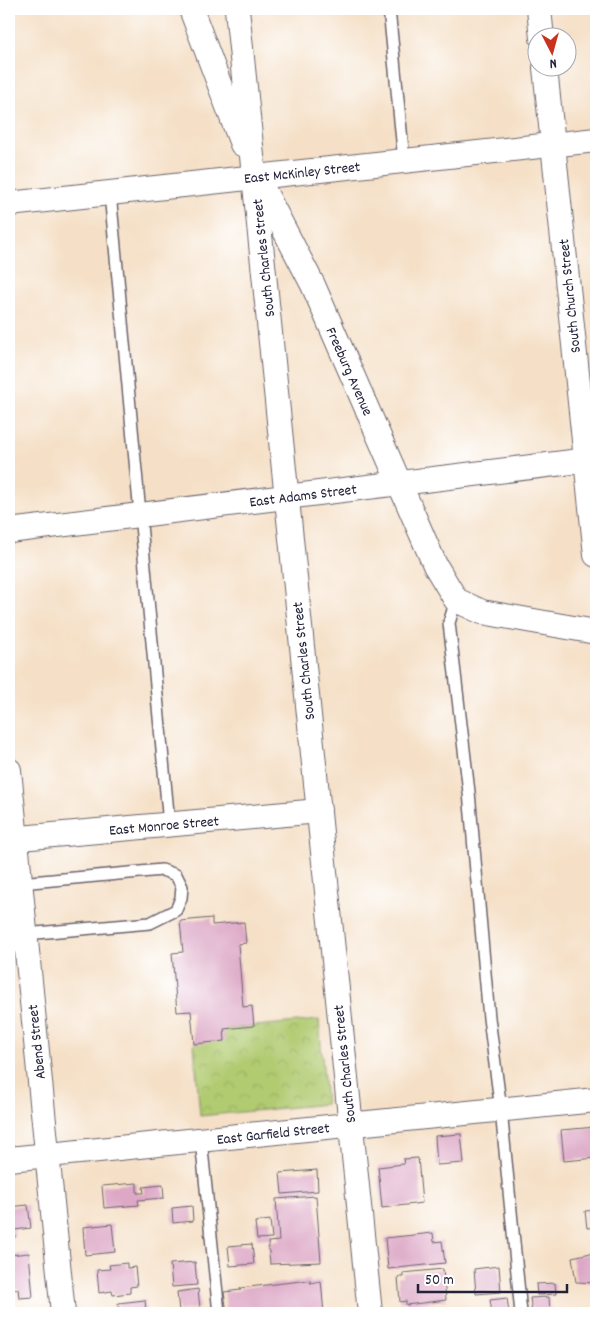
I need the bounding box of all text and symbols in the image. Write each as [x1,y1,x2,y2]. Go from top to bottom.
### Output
north arrow [528,28,578,78]
text: N [549,53,558,73]
street label: East McKinley Street [243,157,362,191]
street label: South Charles Street [248,197,282,318]
street label: South Church Street [554,237,588,354]
street label: Freeburg Avenue [319,324,378,420]
street label: East Adams Street [248,479,359,514]
street label: South Charles Street [288,600,322,721]
street label: East Monroe Street [108,811,221,843]
street label: Abend Street [23,1003,53,1080]
street label: South Charles Street [329,1003,363,1124]
street label: East Garfield Street [216,1118,331,1152]
scale bar [418,1262,566,1294]
text: 50 m [425,1270,454,1292]

